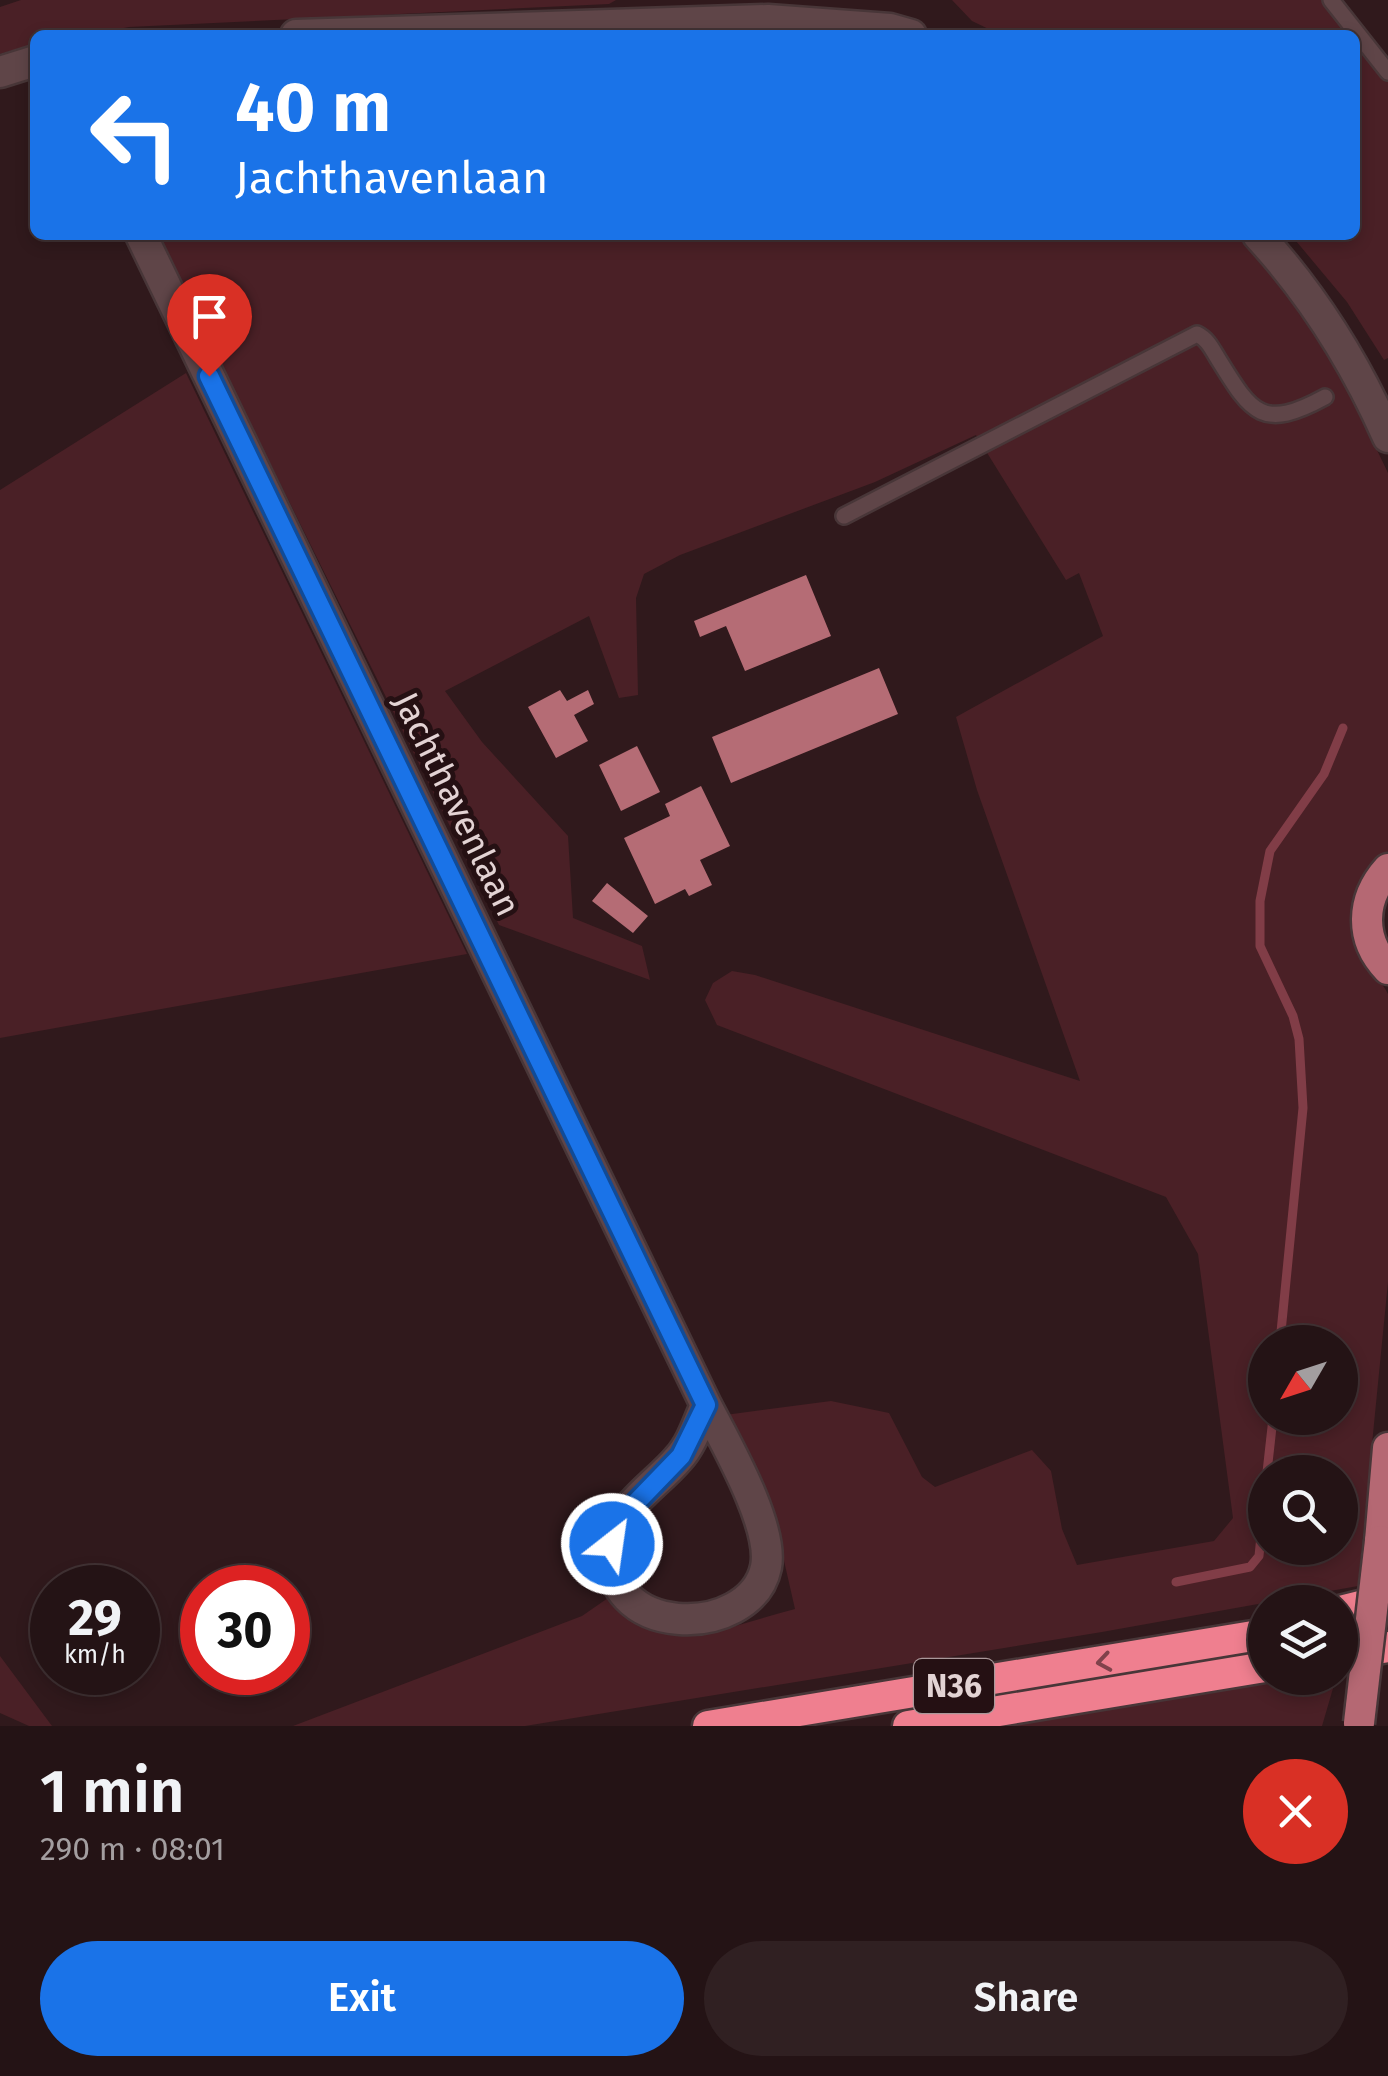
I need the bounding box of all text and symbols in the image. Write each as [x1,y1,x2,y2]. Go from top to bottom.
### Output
text: 40 m [235,66,391,150]
icon: left [70,70,200,200]
text: Jachthavenlaan [235,151,548,205]
pin [167,274,252,377]
icon: arrive [182,289,237,344]
street label: Jachthavenlaan [385,685,529,923]
north arrow [1248,1325,1358,1435]
map controls [1248,1325,1358,1695]
button: search [1248,1455,1358,1565]
position arrow [560,1492,664,1596]
speed limit sign: 30 [180,1565,310,1695]
button: layers [1248,1585,1358,1695]
text: 29 [68,1588,122,1648]
text: km/h [64,1640,126,1670]
one-way arrow [1096,1650,1112,1671]
road number: N36 [914,1659,994,1713]
text: 1 min [40,1756,185,1828]
button: close [1243,1759,1348,1864]
text: 290 m · 08:01 [40,1830,225,1868]
button: Exit [40,1941,684,2056]
button: Share [704,1941,1348,2056]

